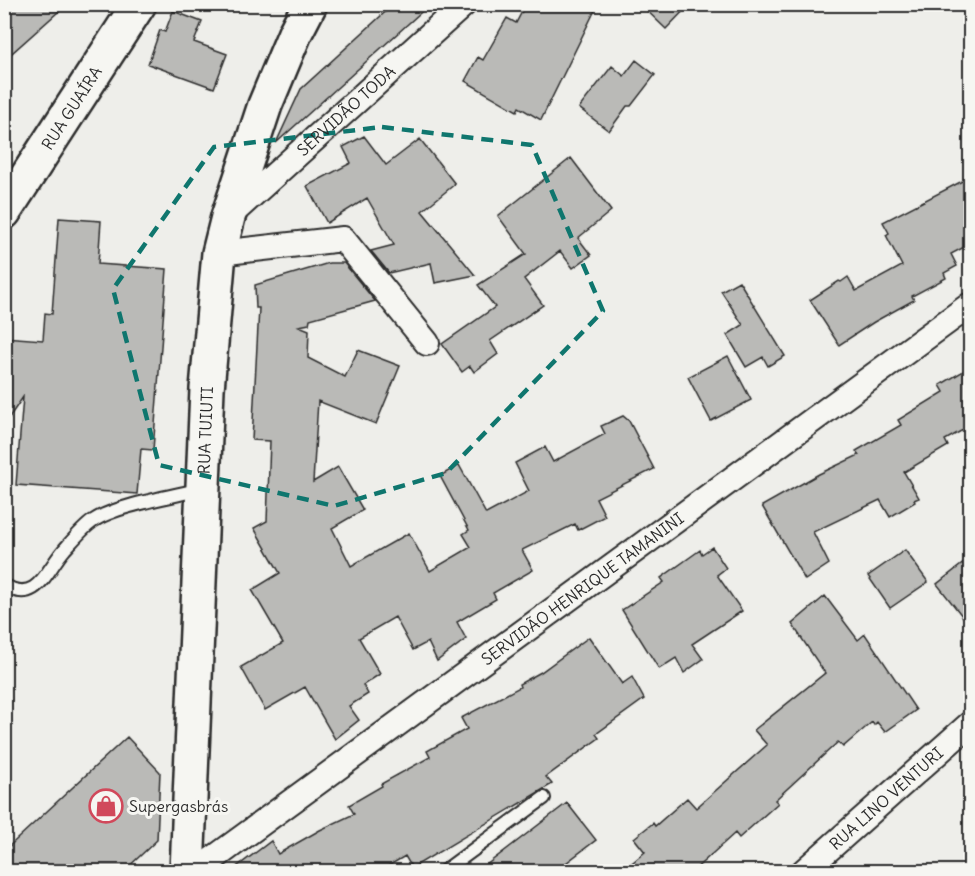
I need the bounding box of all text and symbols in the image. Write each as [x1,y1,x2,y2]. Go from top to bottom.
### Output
street label: SERVIDÃO TODA [293,61,399,160]
street label: RUA GUAÍRA [37,63,106,153]
street label: RUA TUIUTI [193,386,217,475]
street label: SERVIDÃO HENRIQUE TAMANINI [477,508,688,669]
street label: RUA LINO VENTURI [825,743,947,854]
shop icon: Supergasbrás [88,788,124,824]
place label: Supergasbrás [129,796,228,816]

